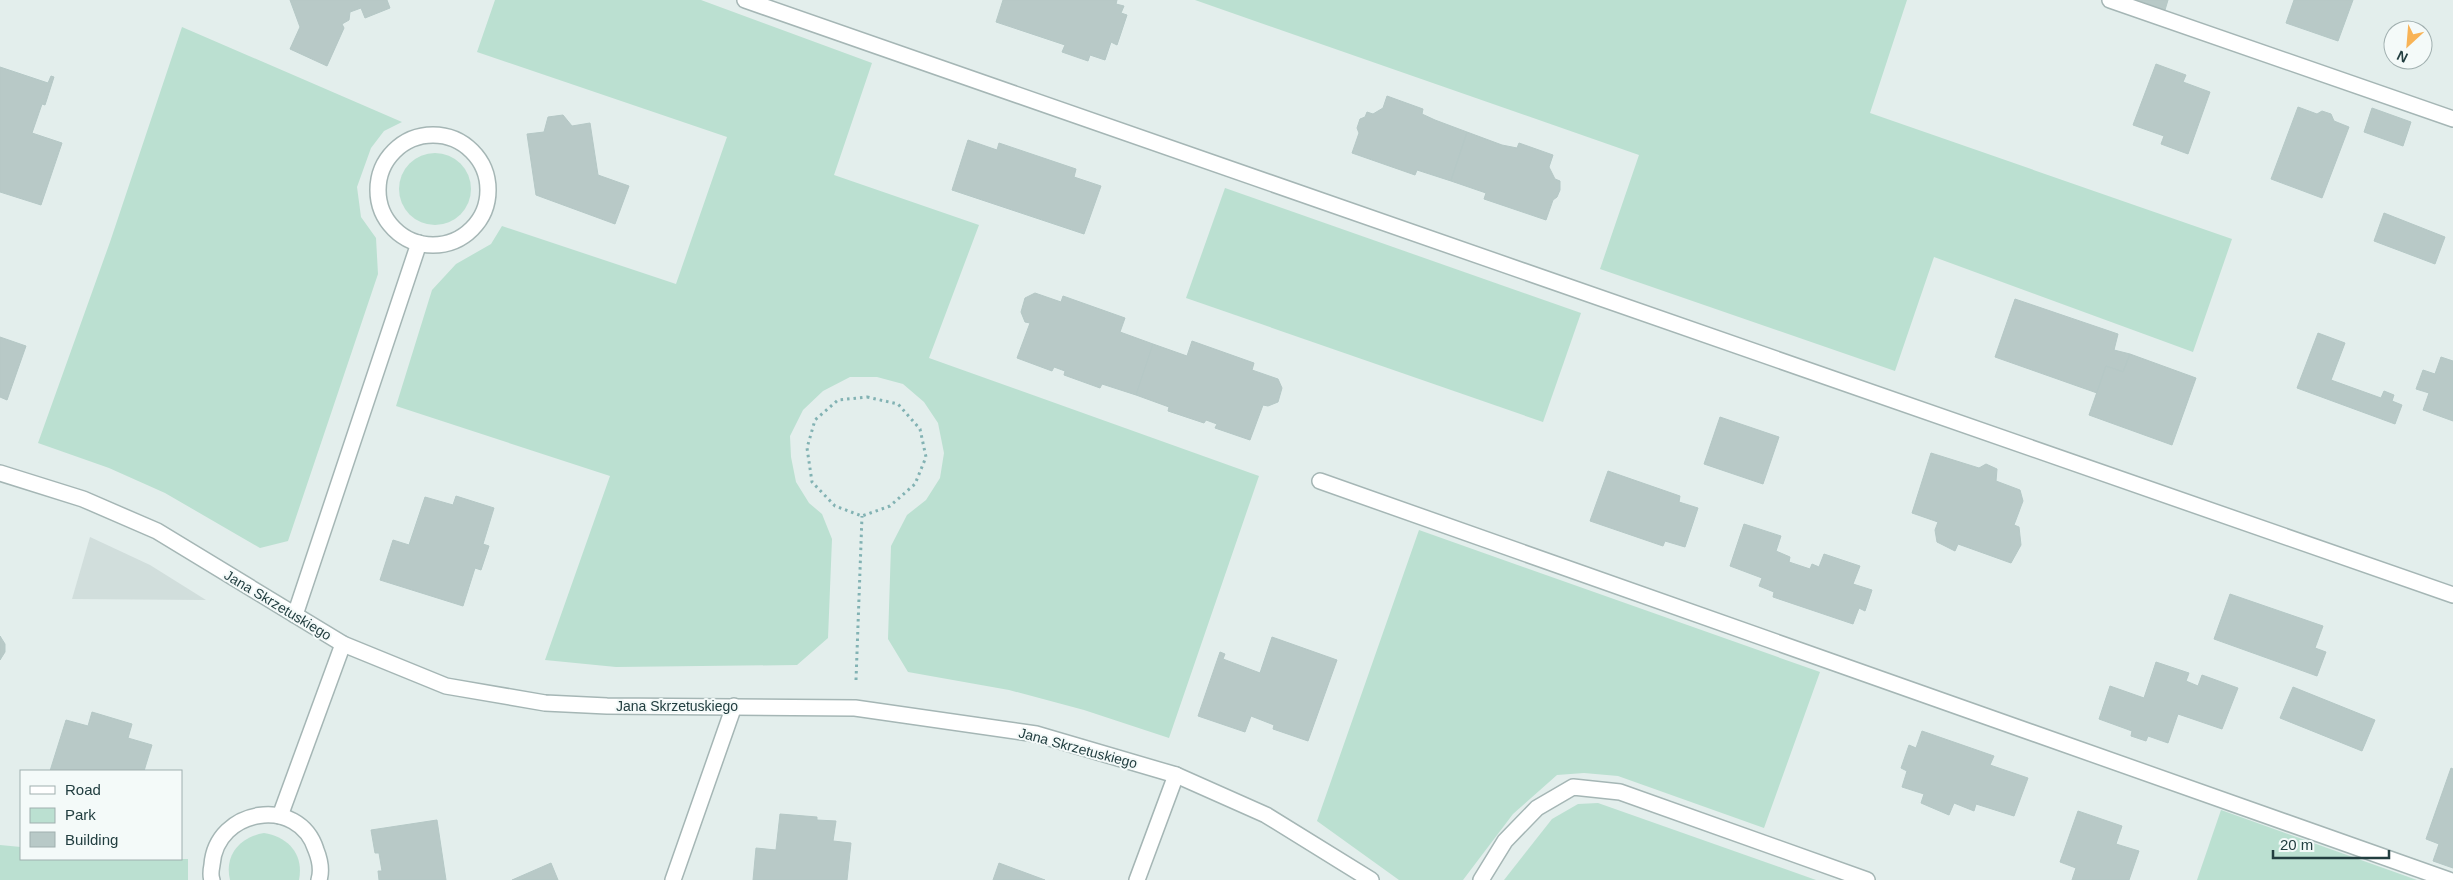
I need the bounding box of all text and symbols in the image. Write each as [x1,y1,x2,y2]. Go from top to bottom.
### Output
north arrow [2383,20,2433,70]
text: N [2394,47,2410,66]
street label: Jana Skrzetuskiego [222,567,335,643]
street label: Jana Skrzetuskiego [616,698,738,714]
street label: Jana Skrzetuskiego [1017,724,1139,772]
legend [20,770,182,860]
text: Road [65,781,101,798]
text: Park [65,806,96,823]
scale bar [2273,828,2389,860]
text: Building [65,831,118,848]
text: 20 m [2280,836,2313,853]

